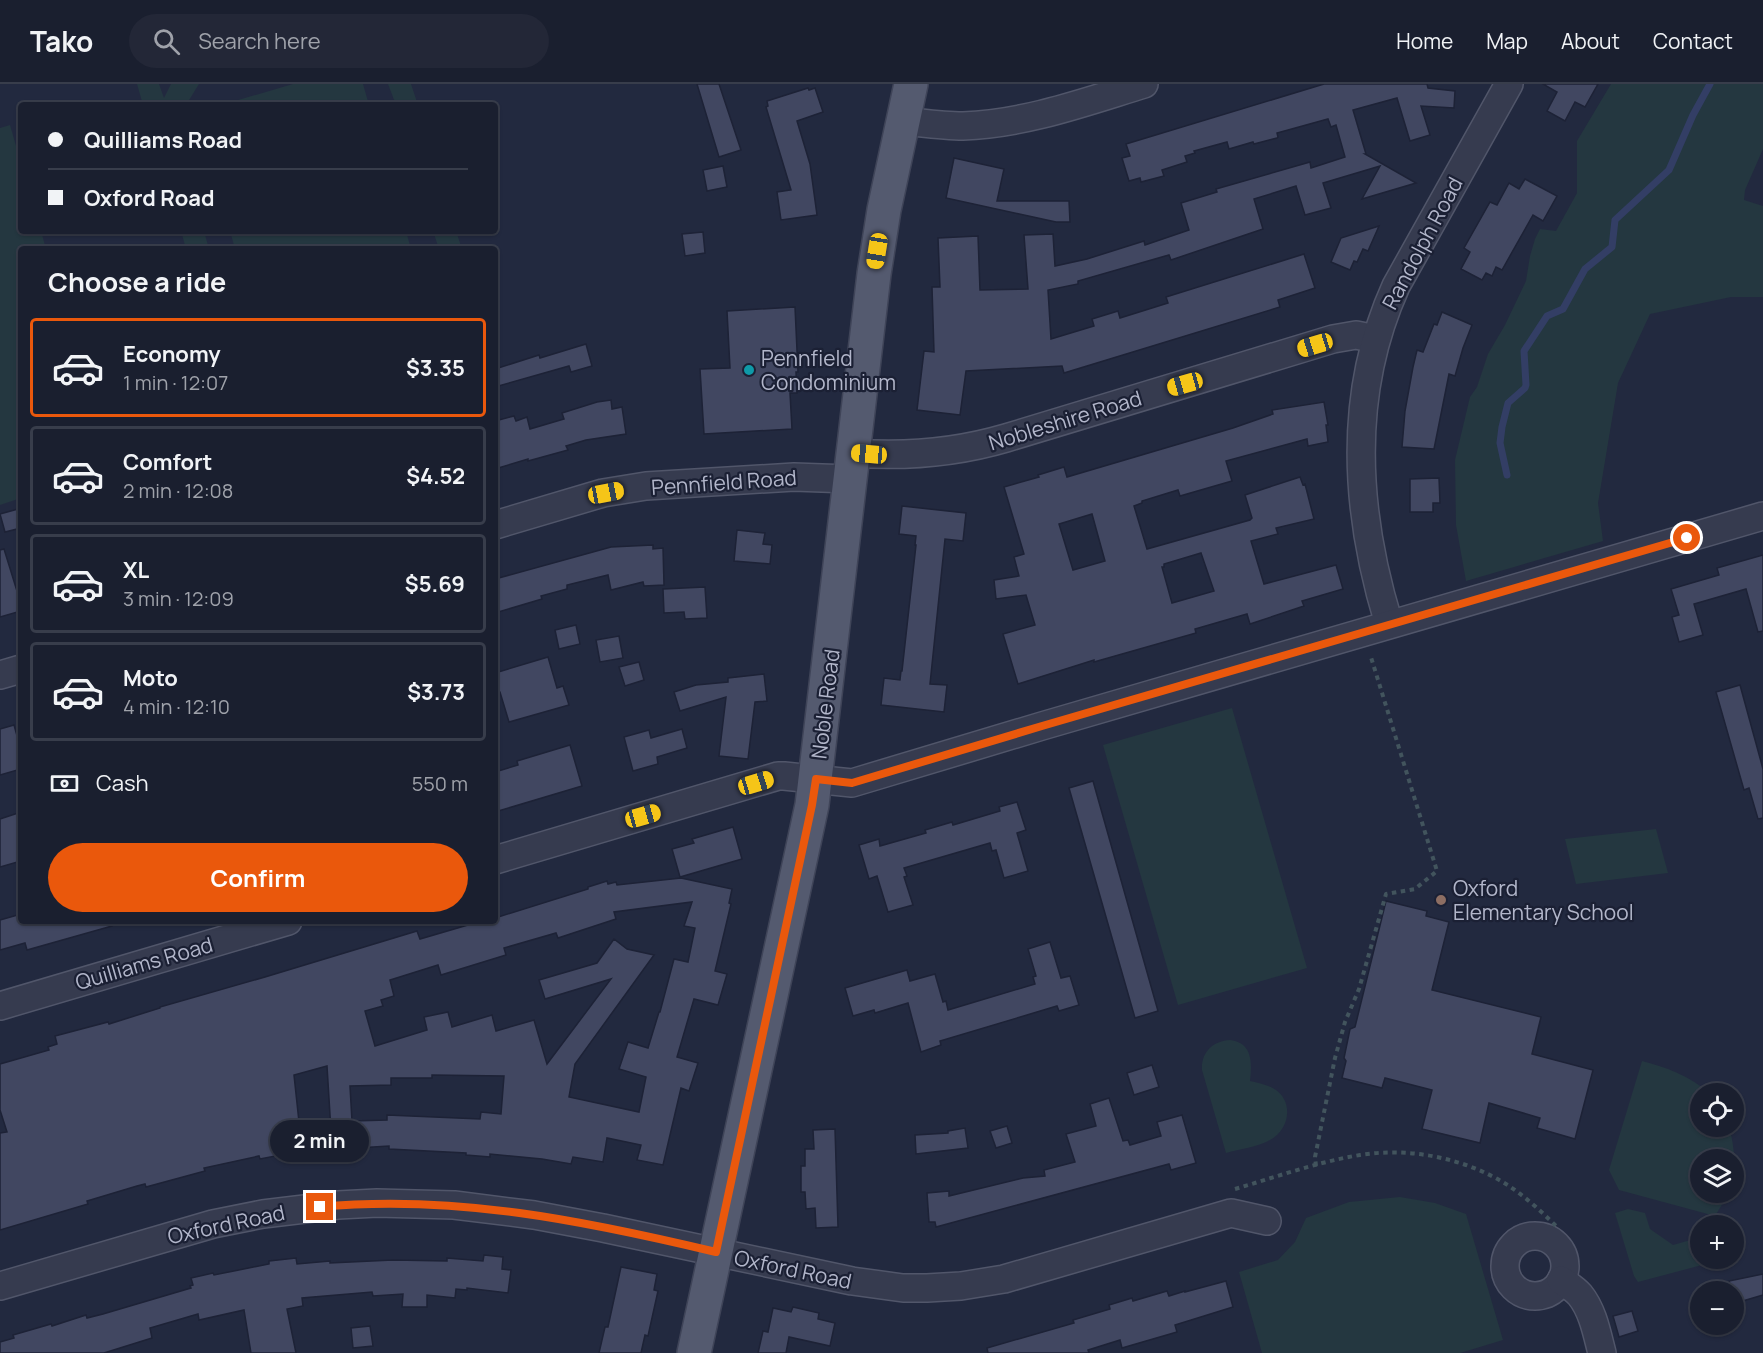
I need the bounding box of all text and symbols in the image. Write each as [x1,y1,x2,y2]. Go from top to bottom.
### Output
search box [129,14,549,68]
text: Tako [30,22,93,60]
icon: search [150,25,183,58]
text: Search here [198,26,321,56]
text: Home [1396,27,1453,55]
text: Map [1486,27,1528,55]
text: About [1561,27,1620,55]
text: Contact [1653,27,1733,55]
text: Quilliams Road [84,125,242,155]
street label: Randolph Road [1375,172,1469,314]
text: Oxford Road [84,183,215,213]
car [865,232,889,270]
text: Choose a ride [48,263,226,300]
car [1295,331,1335,359]
text: Economy [123,339,221,369]
icon: car [51,341,105,395]
place label: Pennfield Condominium [761,344,896,396]
text: $3.35 [406,353,465,383]
marker: Pennfield Condominium [742,363,756,377]
text: 1 min · 12:07 [123,369,228,396]
car [1165,370,1205,398]
street label: Nobleshire Road [985,383,1145,457]
car [850,443,888,465]
text: Comfort [123,447,212,477]
icon: car [51,449,105,503]
text: $4.52 [406,461,465,491]
street label: Pennfield Road [650,463,798,501]
text: 2 min · 12:08 [123,477,233,504]
car [587,481,625,505]
route start [1673,524,1700,551]
text: XL [123,555,149,585]
icon: car [51,557,105,611]
text: $5.69 [405,569,465,599]
text: 3 min · 12:09 [123,585,234,612]
street label: Noble Road [804,648,846,760]
text: Moto [123,663,178,693]
icon: car [51,665,105,719]
text: $3.73 [407,677,465,707]
text: 4 min · 12:10 [123,693,230,720]
icon: cash [48,767,81,800]
text: Cash [96,768,149,798]
car [736,769,776,797]
text: 550 m [412,770,468,797]
car [623,802,663,830]
button: Confirm [48,843,468,912]
place label: Oxford Elementary School [1453,874,1634,926]
marker: Oxford Elementary School [1434,893,1448,907]
street label: Quilliams Road [72,930,216,996]
map controls [1690,1083,1744,1335]
button: locate [1690,1083,1744,1137]
callout: 2 min [270,1120,370,1162]
text: 2 min [293,1127,346,1154]
button: layers [1690,1149,1744,1203]
route end [306,1193,333,1220]
street label: Oxford Road [165,1198,287,1250]
button: + [1690,1215,1744,1269]
street label: Oxford Road [732,1243,854,1295]
button: − [1690,1281,1744,1335]

